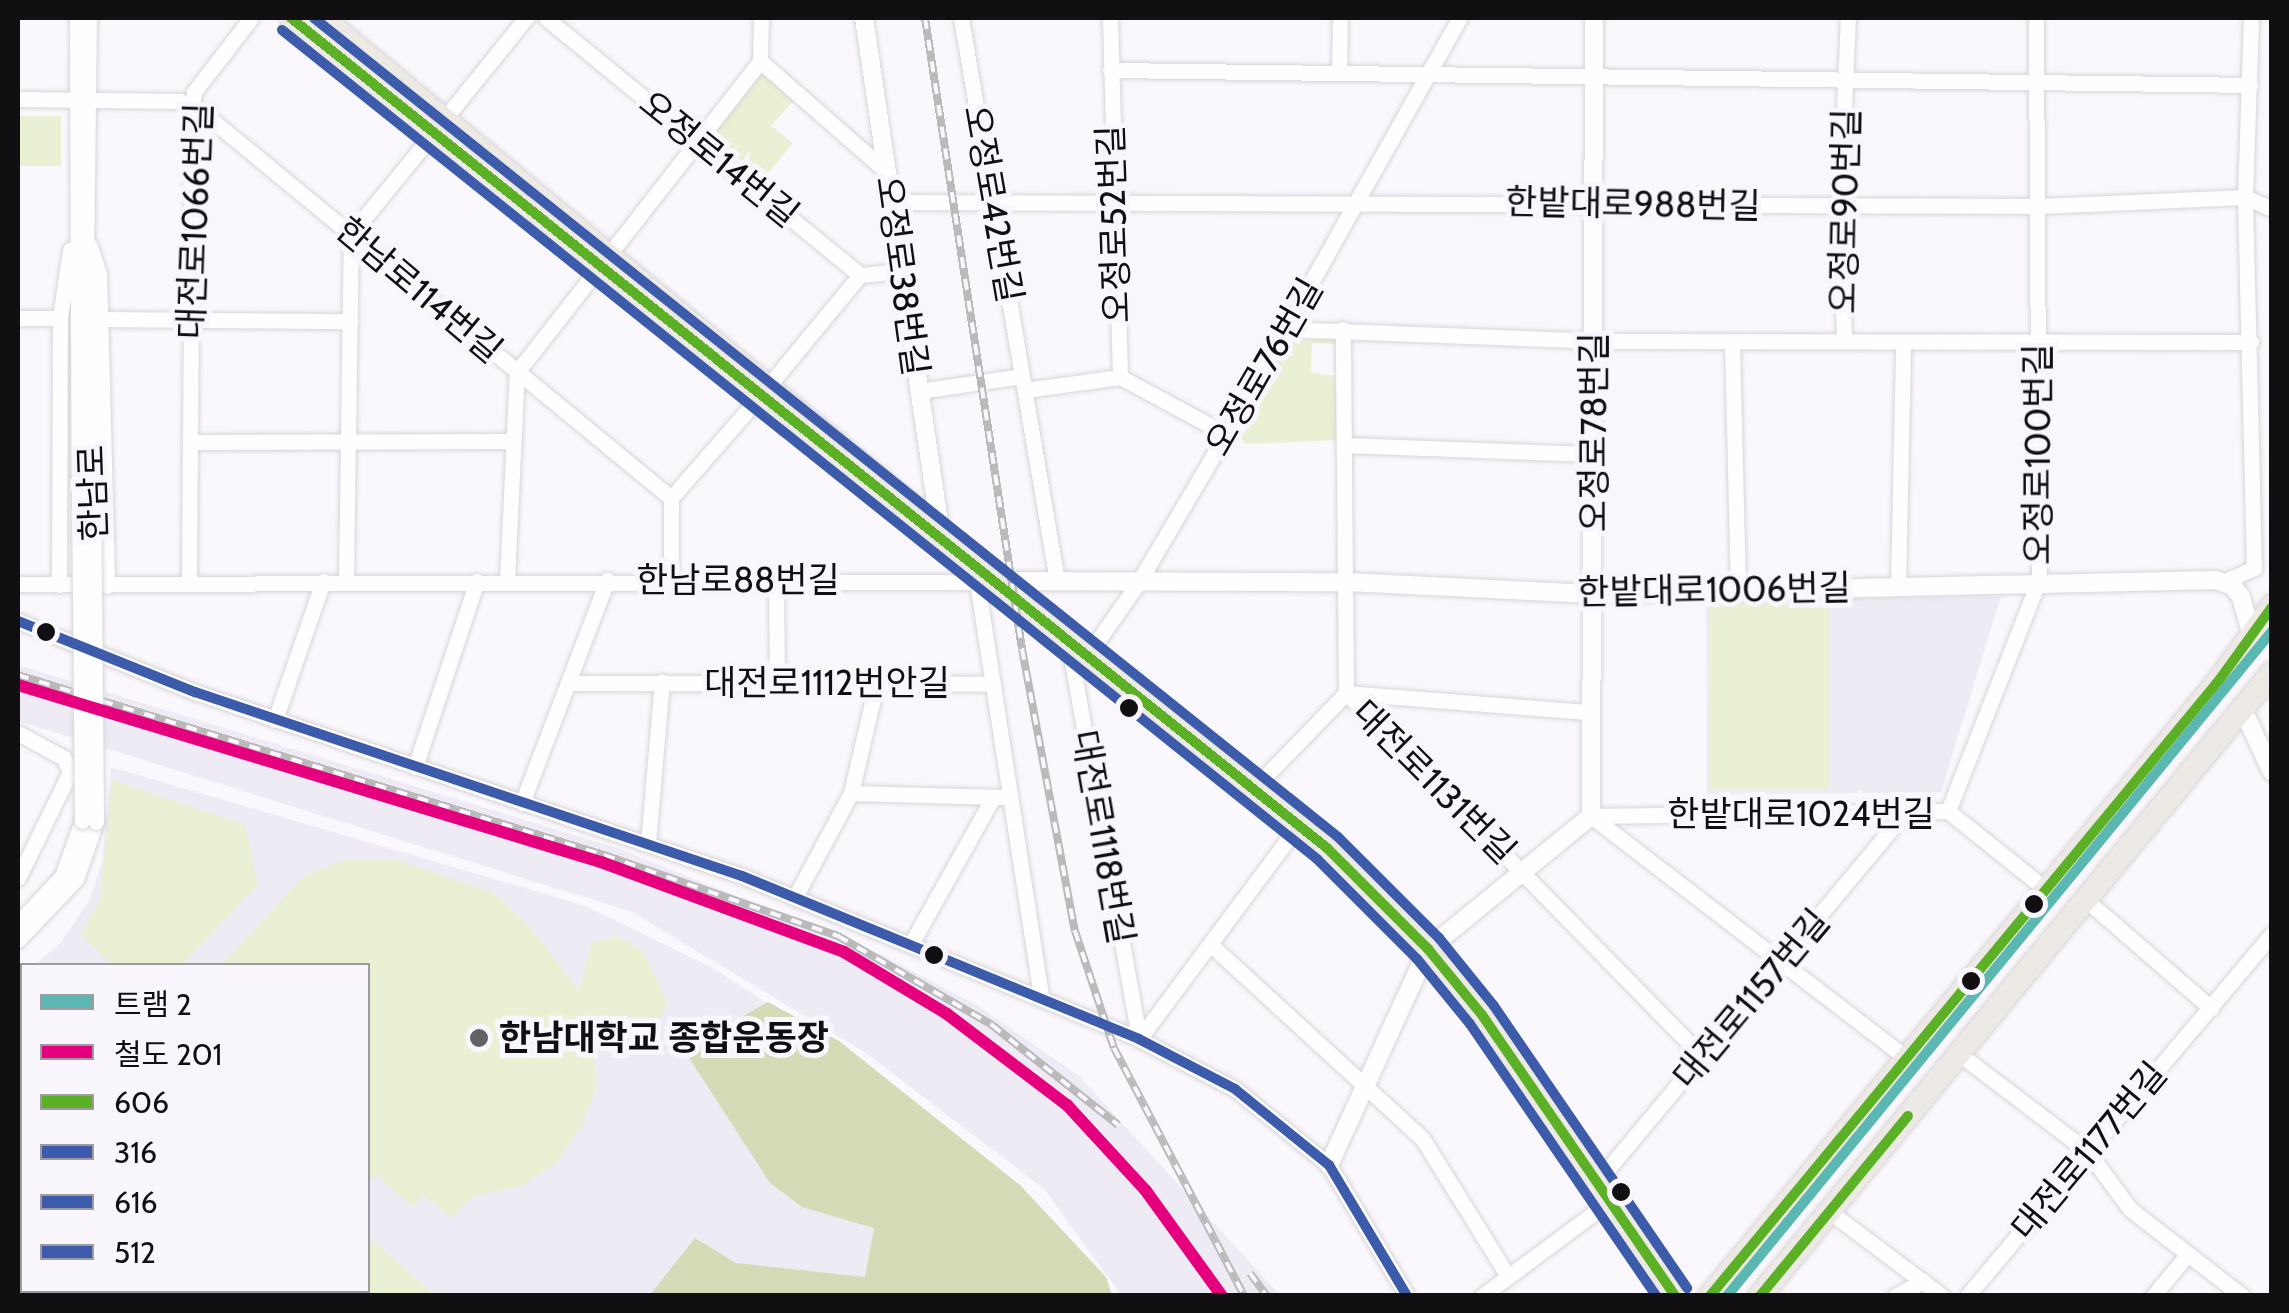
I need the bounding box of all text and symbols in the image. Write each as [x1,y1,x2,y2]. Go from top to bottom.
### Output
street label: 오정로14번길 [631,82,807,236]
street label: 대전로1066번길 [170,102,220,340]
street label: 오정로42번길 [955,102,1031,306]
street label: 오정로90번길 [1822,108,1868,314]
street label: 오정로52번길 [1090,124,1138,324]
street label: 오정로38번길 [867,173,937,379]
street label: 한밭대로988번길 [1505,181,1761,227]
street label: 한남로114번길 [327,208,511,372]
street label: 오정로76번길 [1196,271,1332,463]
street label: 오정로78번길 [1573,332,1615,532]
street label: 오정로100번길 [2017,343,2059,565]
street label: 한남로 [70,444,116,542]
street label: 한남로88번길 [636,559,840,601]
street label: 한밭대로1006번길 [1577,567,1851,613]
unlabelled marker [36,622,56,642]
street label: 대전로1112번안길 [704,662,950,704]
street label: 대전로1131번길 [1343,691,1525,873]
unlabelled marker [1119,698,1139,718]
street label: 대전로1118번길 [1064,727,1142,947]
street label: 한밭대로1024번길 [1667,793,1935,835]
unlabelled marker [2024,894,2044,914]
street label: 대전로1157번길 [1664,901,1838,1097]
unlabelled marker [924,945,944,965]
legend [20,963,370,1293]
unlabelled marker [1961,971,1981,991]
text: 트램 2 [114,986,192,1023]
place label: 한남대학교 종합운동장 [499,1017,829,1059]
marker: 한남대학교 종합운동장 [468,1027,490,1049]
text: 철도 201 [114,1036,222,1073]
street label: 대전로1177번길 [2003,1054,2175,1248]
text: 606 [114,1084,169,1121]
text: 316 [114,1134,157,1171]
unlabelled marker [1611,1182,1631,1202]
text: 616 [114,1184,158,1221]
text: 512 [114,1234,156,1271]

